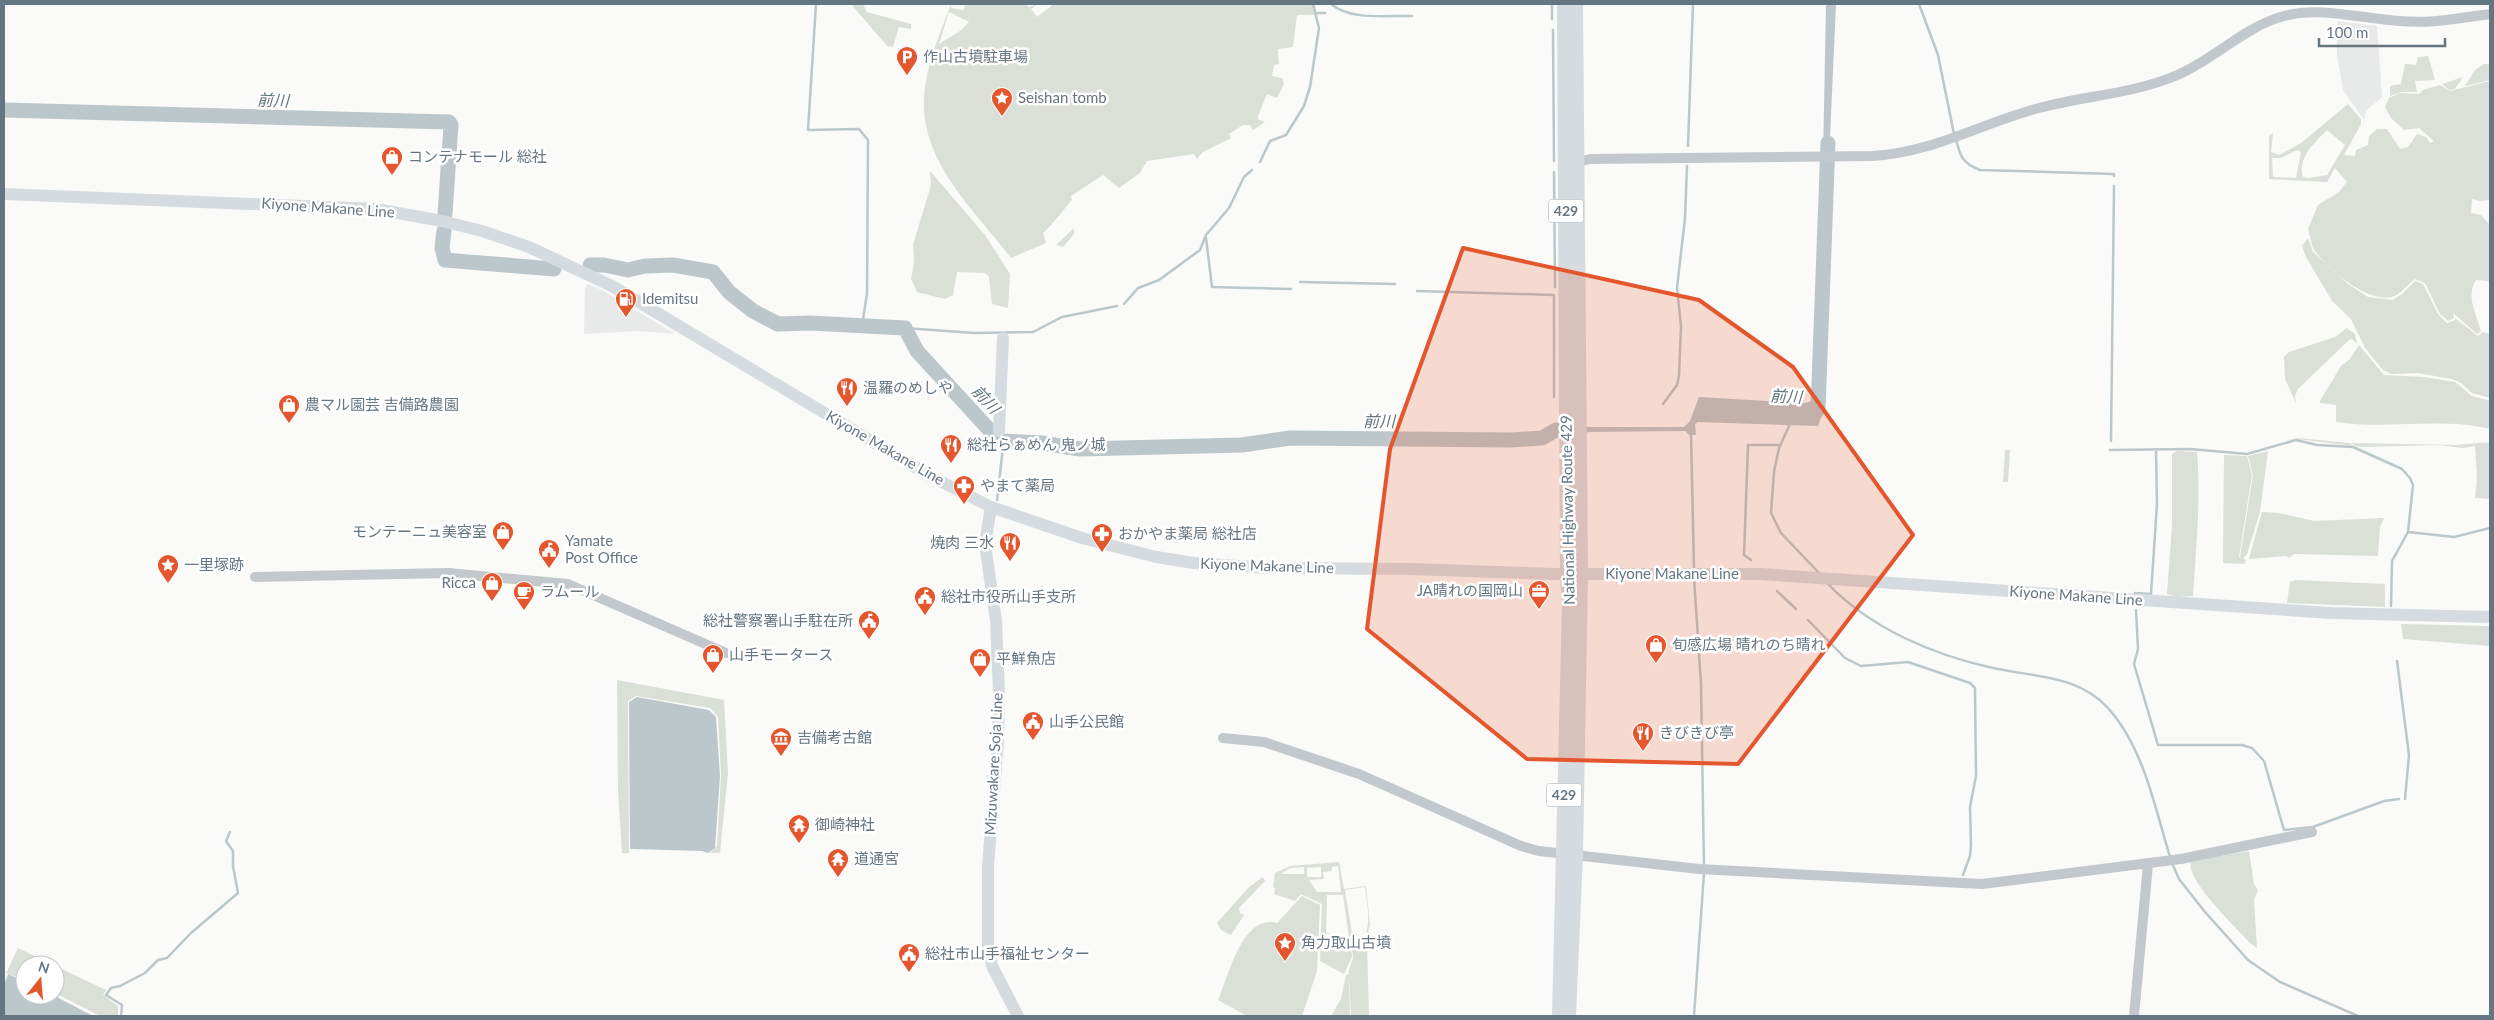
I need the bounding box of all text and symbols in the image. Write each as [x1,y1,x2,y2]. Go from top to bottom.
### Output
scale bar [2319,15,2445,47]
text: 100 m [2326,23,2368,41]
parking icon: 作山古墳駐車場 [895,45,919,76]
place label: 作山古墳駐車場 [923,47,1028,65]
place icon: Seishan tomb [990,86,1014,117]
place label: Seishan tomb [1018,88,1107,106]
water label: 前川 [257,89,291,110]
shop icon: コンテナモール 総社 [380,145,404,176]
place label: コンテナモール 総社 [408,147,547,165]
street label: Kiyone Makane Line [261,193,395,221]
road number: 429 [1548,200,1584,222]
fuel station icon: Idemitsu [614,287,638,318]
place label: Idemitsu [642,289,698,307]
restaurant icon: 温羅のめしや [835,376,859,407]
place label: 温羅のめしや [863,378,953,396]
water label: 前川 [969,380,1006,418]
water label: 前川 [1770,385,1804,406]
shop icon: 農マル園芸 吉備路農園 [277,393,301,424]
place label: 農マル園芸 吉備路農園 [305,395,459,413]
street label: Kiyone Makane Line [823,406,948,488]
water label: 前川 [1363,411,1397,430]
street label: National Highway Route 429 [1556,415,1578,605]
restaurant icon: 総社らぁめん 鬼ノ城 [939,433,963,464]
place label: 総社らぁめん 鬼ノ城 [967,435,1106,453]
pharmacy icon: やまて薬局 [952,474,976,505]
place label: やまて薬局 [980,476,1055,494]
shop icon: モンテーニュ美容室 [491,520,515,551]
place label: モンテーニュ美容室 [352,522,487,540]
pharmacy icon: おかやま薬局 総社店 [1090,522,1114,553]
place label: おかやま薬局 総社店 [1118,524,1257,542]
place label: Yamate Post Office [565,531,638,566]
restaurant icon: 焼肉 三水 [998,531,1022,562]
place label: 焼肉 三水 [930,533,994,551]
public building icon: Yamate Post Office [537,538,561,569]
place icon: 一里塚跡 [156,553,180,584]
street label: Kiyone Makane Line [1200,554,1334,576]
place label: 一里塚跡 [184,555,244,573]
street label: Kiyone Makane Line [1605,564,1739,582]
shop icon: Ricca [480,571,504,602]
place label: Ricca [441,573,476,591]
office icon: JA晴れの国岡山 [1527,579,1551,610]
cafe icon: ラムール [512,580,536,611]
place label: JA晴れの国岡山 [1417,581,1523,599]
street label: Kiyone Makane Line [2009,581,2143,609]
place label: ラムール [540,582,600,600]
public building icon: 総社市役所山手支所 [913,585,937,616]
place label: 総社市役所山手支所 [941,587,1076,605]
public building icon: 総社警察署山手駐在所 [857,609,881,640]
place label: 総社警察署山手駐在所 [703,611,853,629]
shop icon: 旬感広場 晴れのち晴れ [1644,633,1668,664]
place label: 旬感広場 晴れのち晴れ [1672,635,1826,653]
shop icon: 山手モータース [701,643,725,674]
place label: 山手モータース [729,645,833,663]
shop icon: 平鮮魚店 [968,647,992,678]
place label: 平鮮魚店 [996,649,1056,667]
street label: Mizuwakare Soja Line [980,692,1006,836]
public building icon: 山手公民館 [1021,710,1045,741]
place label: 山手公民館 [1049,712,1124,730]
restaurant icon: きびきび亭 [1631,721,1655,752]
place label: きびきび亭 [1659,723,1734,741]
museum icon: 吉備考古館 [769,726,793,757]
place label: 吉備考古館 [797,728,872,746]
road number: 429 [1546,784,1582,806]
temple icon: 御崎神社 [787,813,811,844]
place label: 御崎神社 [815,815,875,833]
temple icon: 道通宮 [826,847,850,878]
place label: 道通宮 [854,849,899,867]
place icon: 角力取山古墳 [1273,931,1297,962]
place label: 角力取山古墳 [1301,933,1391,951]
public building icon: 総社市山手福祉センター [897,942,921,973]
place label: 総社市山手福祉センター [925,944,1090,962]
north arrow [15,955,65,1005]
text: N [36,957,52,977]

